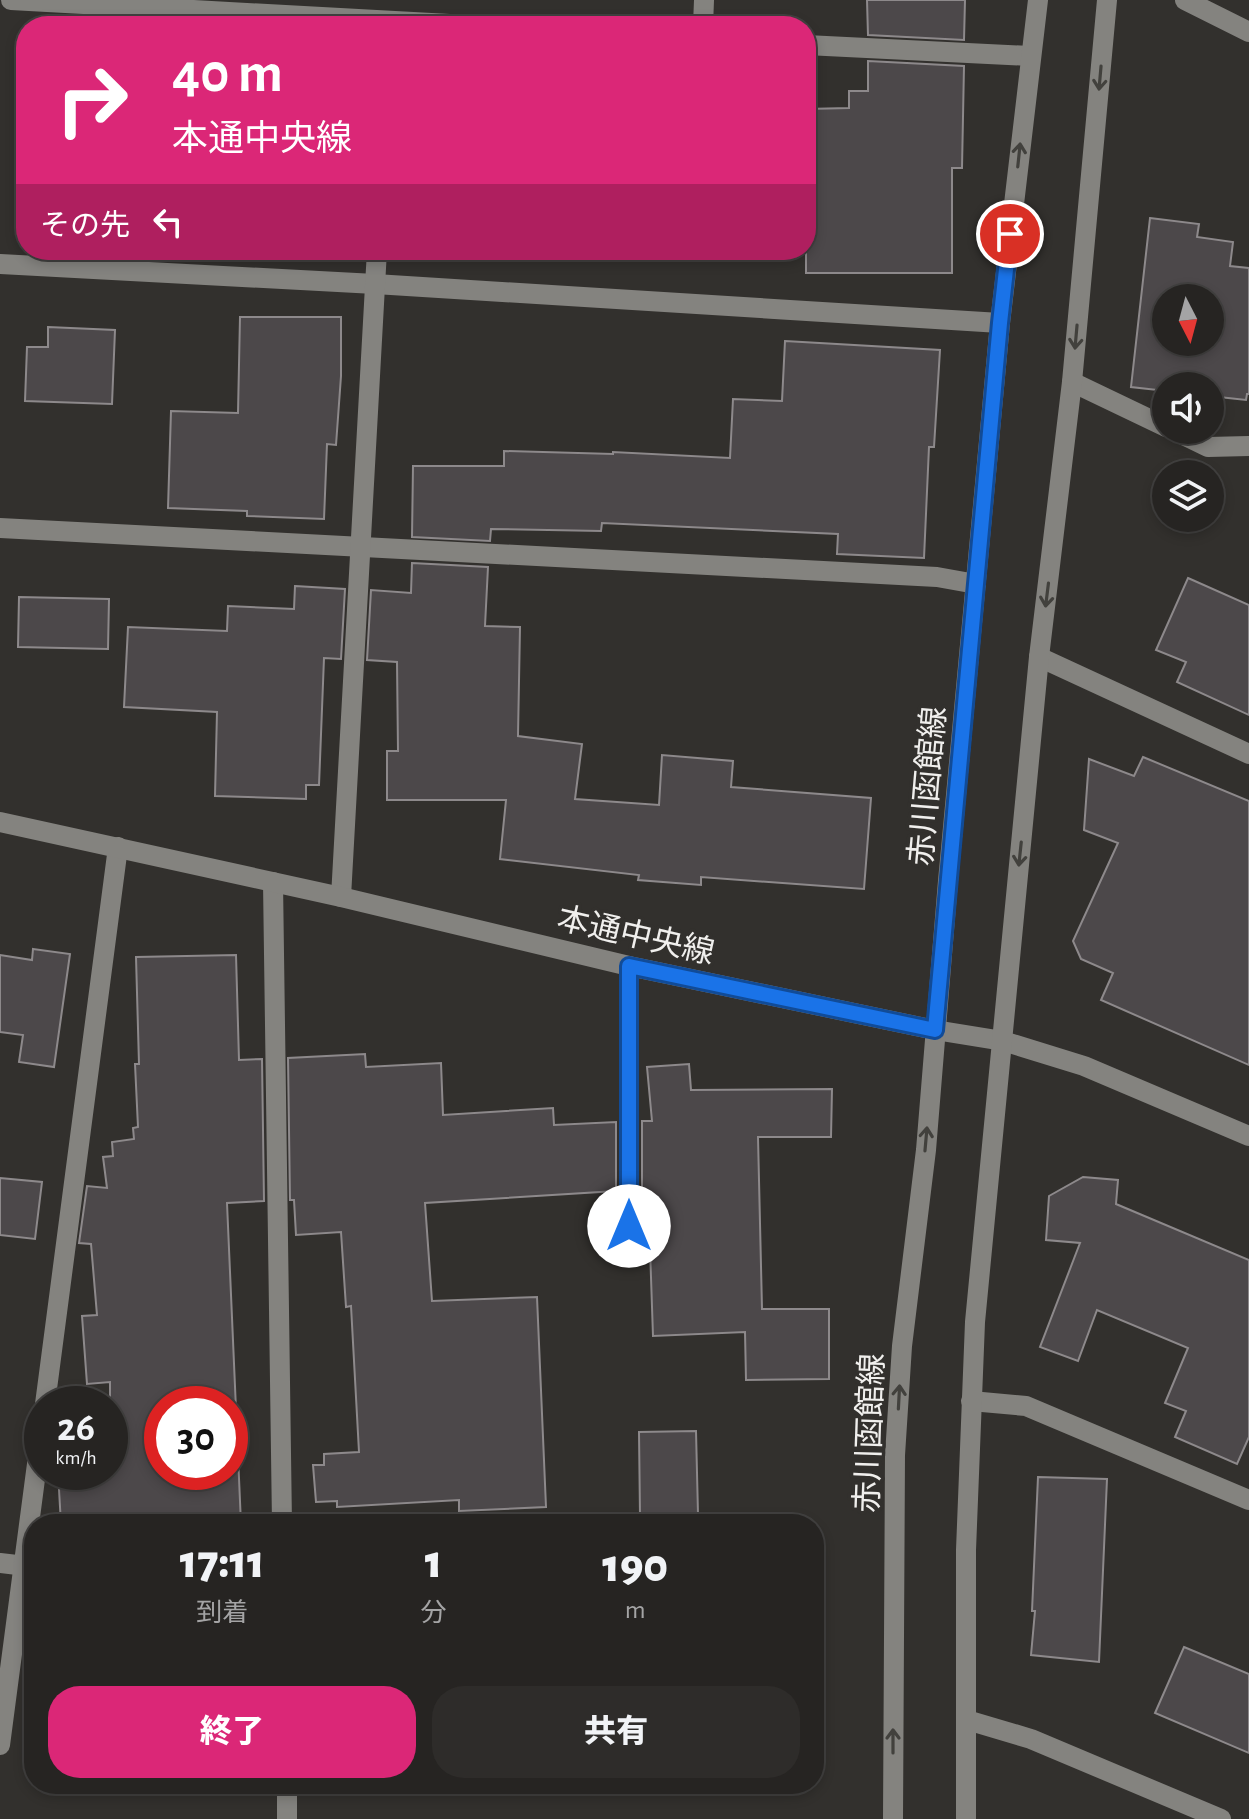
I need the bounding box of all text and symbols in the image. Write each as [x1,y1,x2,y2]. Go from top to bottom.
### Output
text: 40 m [172,46,283,102]
icon: right [40,48,144,152]
one-way arrow [1092,64,1107,91]
text: 本通中央線 [172,121,352,157]
one-way arrow [1012,143,1027,168]
icon: left [146,200,190,244]
pin [976,200,1044,268]
text: その先 [40,211,130,241]
icon: arrive [988,212,1032,256]
north arrow [1152,284,1224,356]
map controls [1152,284,1224,532]
one-way arrow [1069,323,1084,350]
button: sound [1152,372,1224,444]
button: layers [1152,460,1224,532]
one-way arrow [1039,581,1054,608]
street label: 赤川函館線 [903,705,951,867]
one-way arrow [1013,840,1028,866]
street label: 本通中央線 [554,900,718,970]
one-way arrow [919,1126,934,1153]
position arrow [587,1184,671,1268]
street label: 赤川函館線 [849,1352,889,1514]
one-way arrow [891,1384,906,1411]
speed limit sign: 30 [144,1386,248,1490]
text: 26 [57,1408,95,1448]
text: km/h [55,1448,97,1468]
text: 17:11 [180,1539,265,1587]
text: 1 [425,1539,442,1587]
text: 190 [602,1543,668,1591]
text: m [625,1597,646,1623]
text: 到着 [196,1600,248,1626]
text: 分 [421,1600,447,1626]
button: 終了 [48,1686,416,1778]
button: 共有 [432,1686,800,1778]
one-way arrow [885,1728,901,1755]

